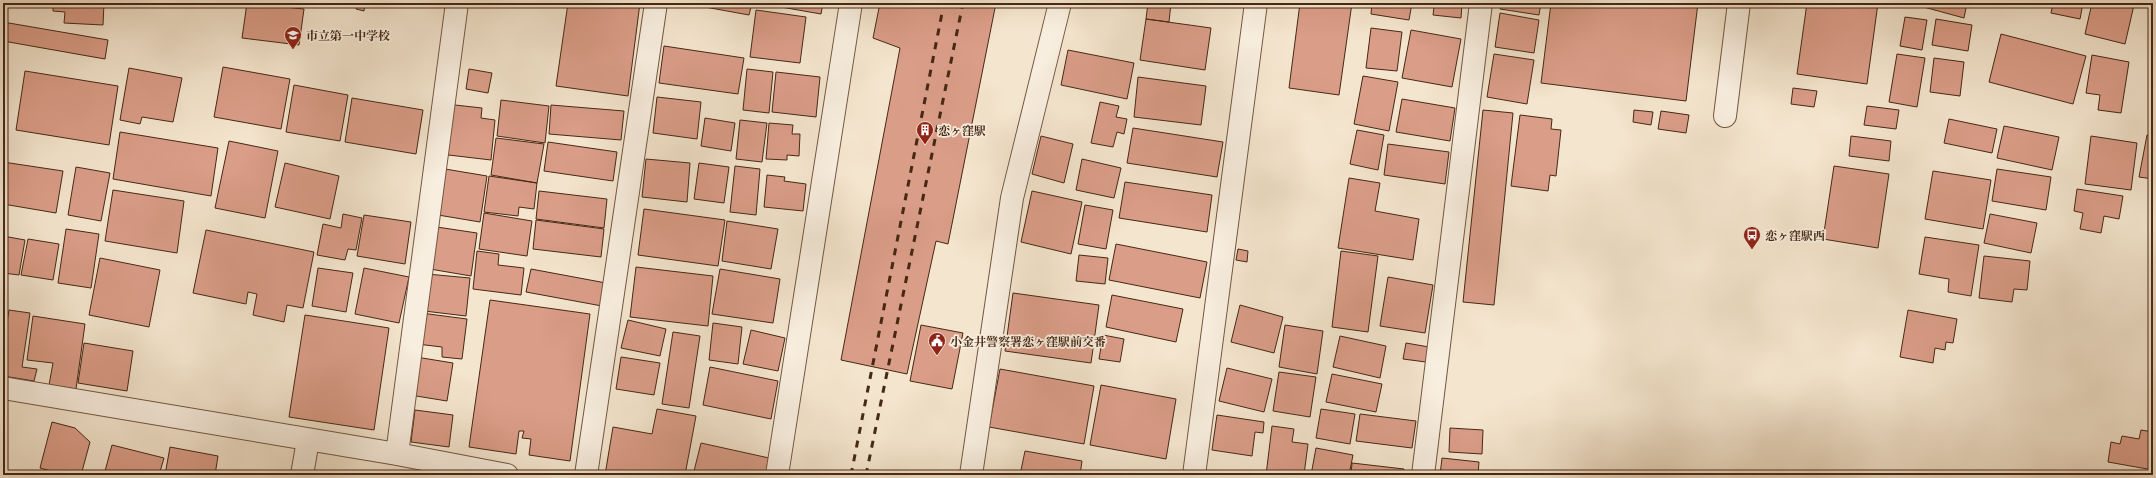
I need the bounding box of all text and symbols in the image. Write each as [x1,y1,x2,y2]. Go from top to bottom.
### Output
school or university icon: 市立第一中学校 [283,25,303,50]
place label: 市立第一中学校 [306,28,390,43]
building icon: 恋ヶ窪駅 [915,120,935,145]
place label: 恋ヶ窪駅 [938,123,986,138]
bus stop icon: 恋ヶ窪駅西 [1742,225,1762,250]
place label: 恋ヶ窪駅西 [1765,228,1825,243]
public building icon: 小金井警察署恋ヶ窪駅前交番 [927,331,947,356]
place label: 小金井警察署恋ヶ窪駅前交番 [950,334,1106,349]

